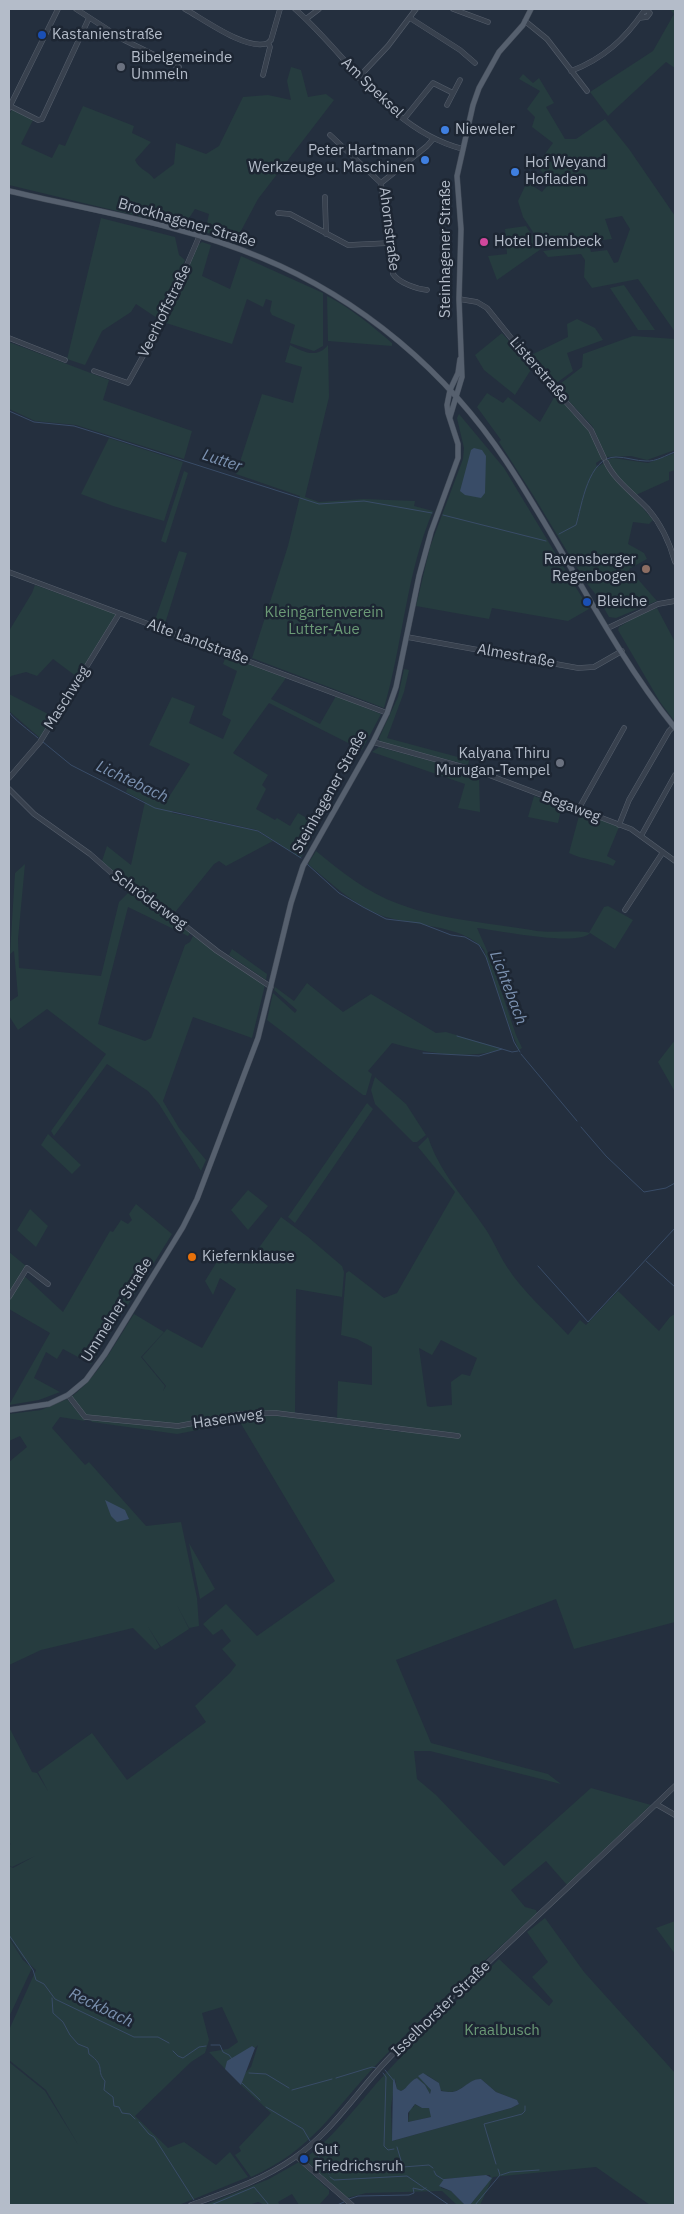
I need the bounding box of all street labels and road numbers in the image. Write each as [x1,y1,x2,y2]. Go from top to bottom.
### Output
street label: Am Speksel [337,54,407,122]
street label: Steinhagener Straße [437,180,455,318]
street label: Ahornstraße [375,186,403,272]
street label: Brockhagener Straße [116,195,258,251]
street label: Veerhoffstraße [135,262,195,360]
street label: Listerstraße [506,333,572,407]
street label: Alte Landstraße [145,615,251,669]
street label: Almestraße [476,640,556,672]
street label: Maschweg [41,663,93,733]
street label: Steinhagener Straße [289,727,371,857]
street label: Begaweg [539,788,603,826]
street label: Schröderweg [108,867,190,933]
street label: Ummelner Straße [78,1254,156,1366]
street label: Hasenweg [192,1405,264,1433]
street label: Isselhorster Straße [388,1957,494,2061]

